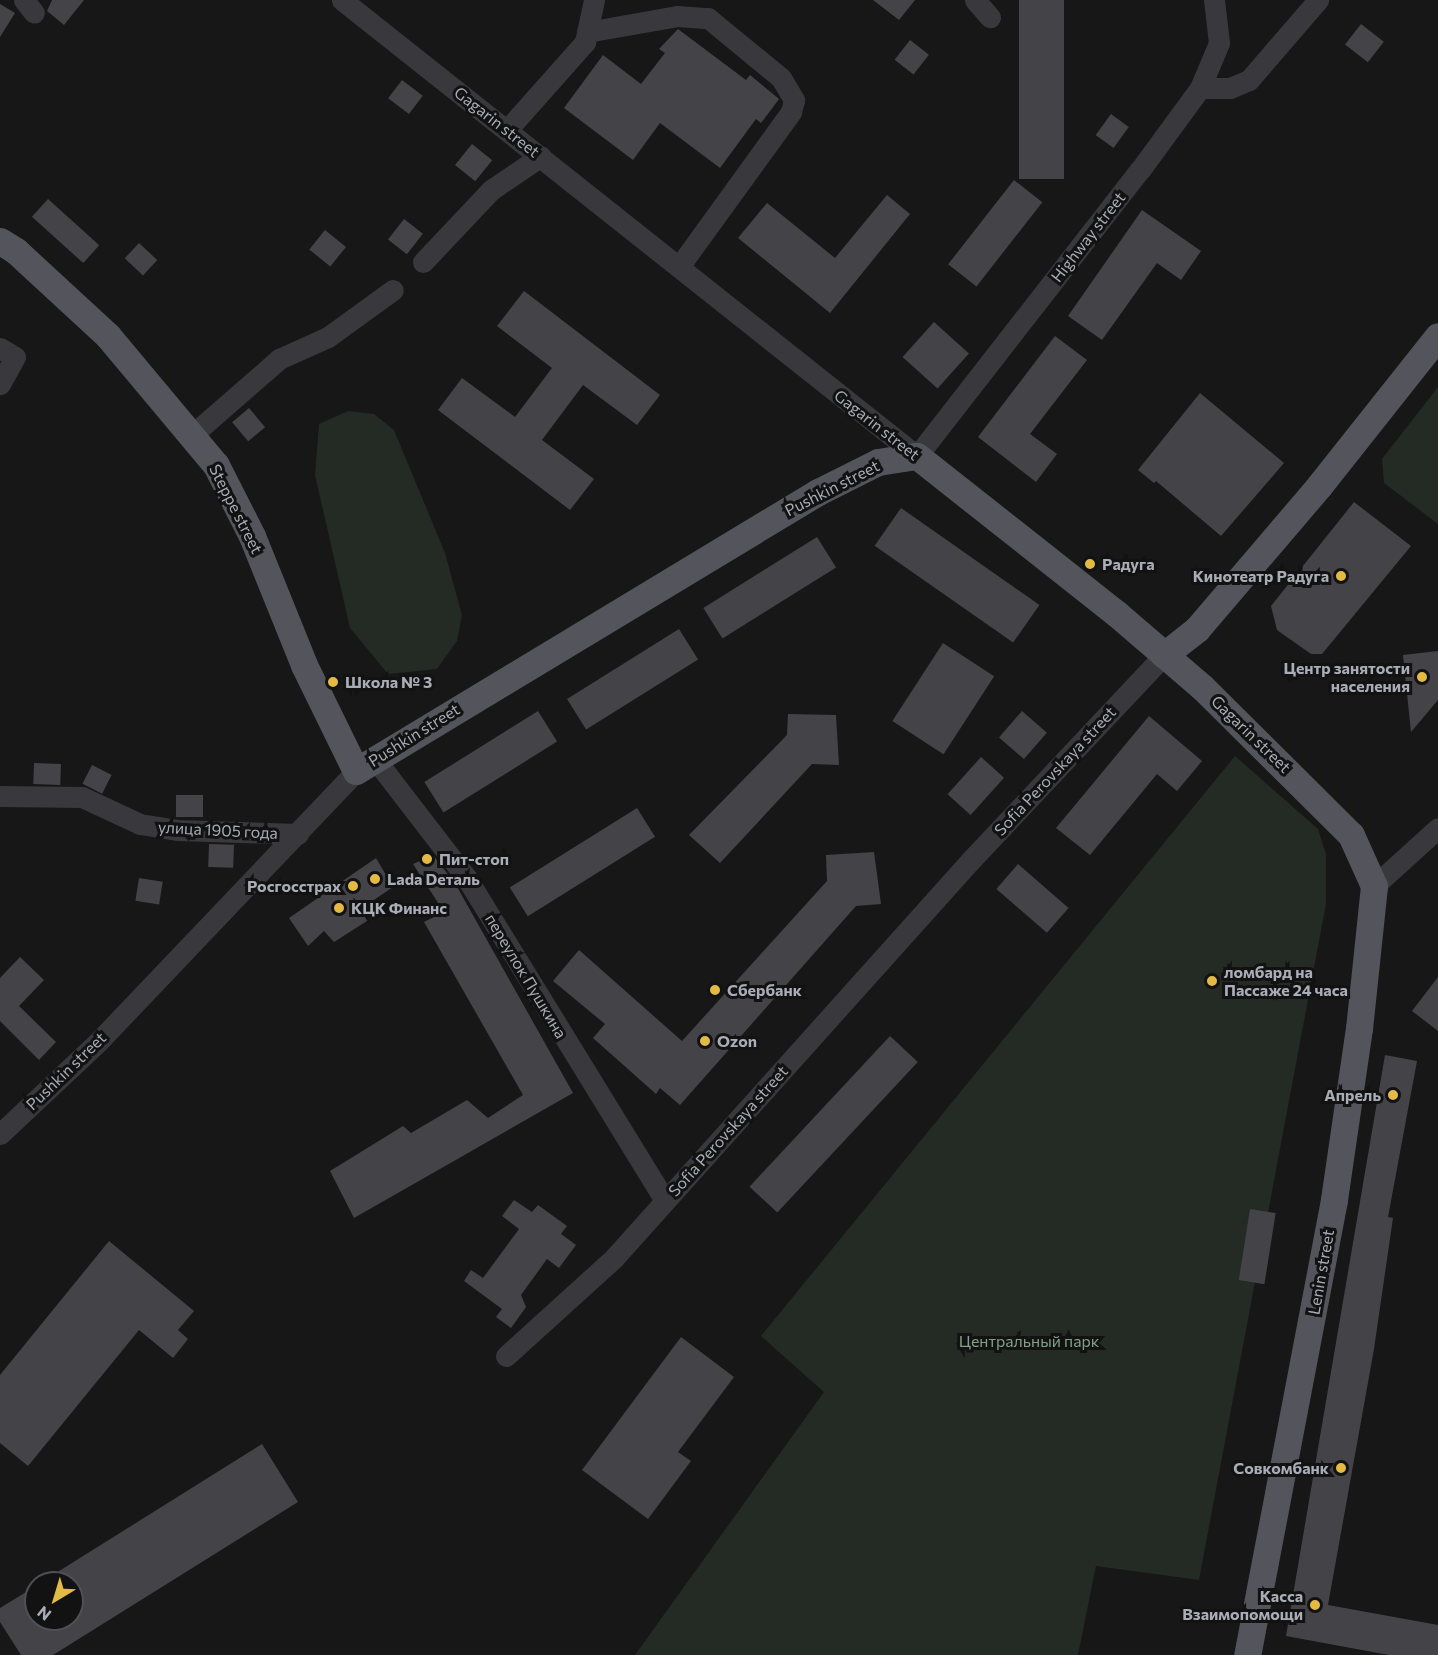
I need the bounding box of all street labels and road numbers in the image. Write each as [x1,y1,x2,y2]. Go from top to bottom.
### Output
street label: Gagarin street [451,83,543,161]
street label: Highway street [1047,188,1129,286]
street label: Gagarin street [831,386,923,464]
street label: Pushkin street [781,456,883,520]
street label: Steppe street [205,461,267,557]
street label: Gagarin street [1207,691,1295,777]
street label: Pushkin street [365,699,463,771]
street label: Sofia Perovskaya street [990,703,1120,839]
street label: улица 1905 года [158,817,278,843]
street label: переулок Пушкина [481,910,571,1042]
street label: Pushkin street [22,1028,110,1114]
street label: Sofia Perovskaya street [664,1062,792,1200]
street label: Lenin street [1304,1228,1338,1316]

